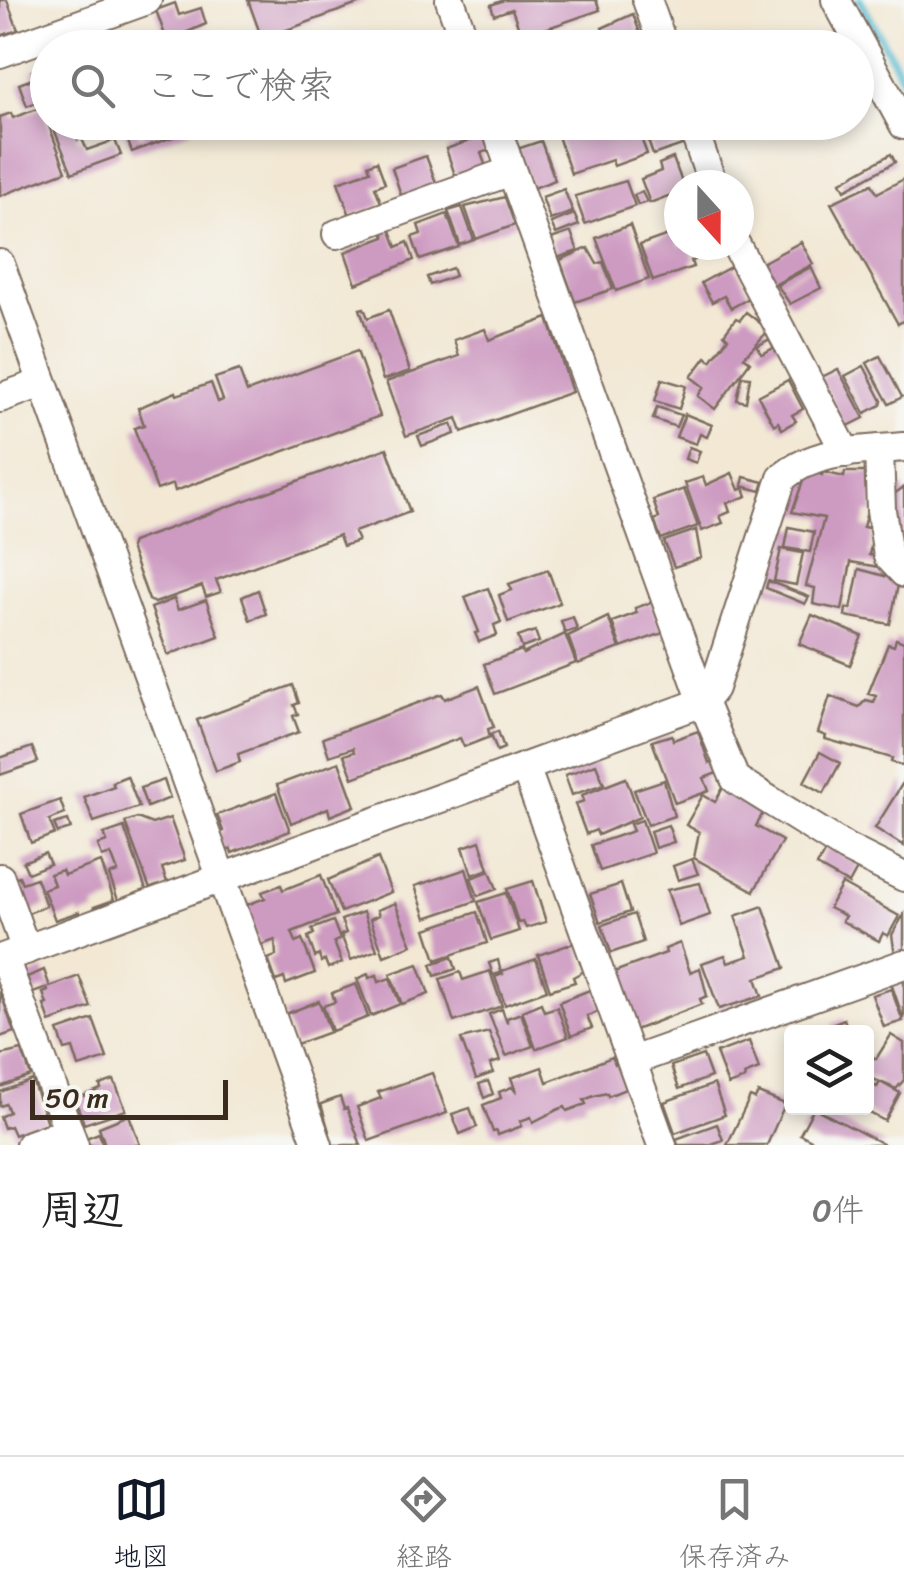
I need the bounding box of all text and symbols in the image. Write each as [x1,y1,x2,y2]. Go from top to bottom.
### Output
search box [30,30,874,140]
text: ここで検索 [145,52,335,119]
icon: search [65,58,120,113]
north arrow [664,170,754,260]
map controls [784,1025,874,1115]
button: layers [784,1025,874,1115]
text: 50 m [45,1073,109,1122]
scale bar [30,1075,228,1120]
text: 周辺 [40,1173,124,1247]
text: 0件 [812,1182,864,1239]
tab: 地図 [113,1472,169,1581]
tab: 経路 [396,1472,452,1581]
tab: 保存済み [679,1472,791,1581]

